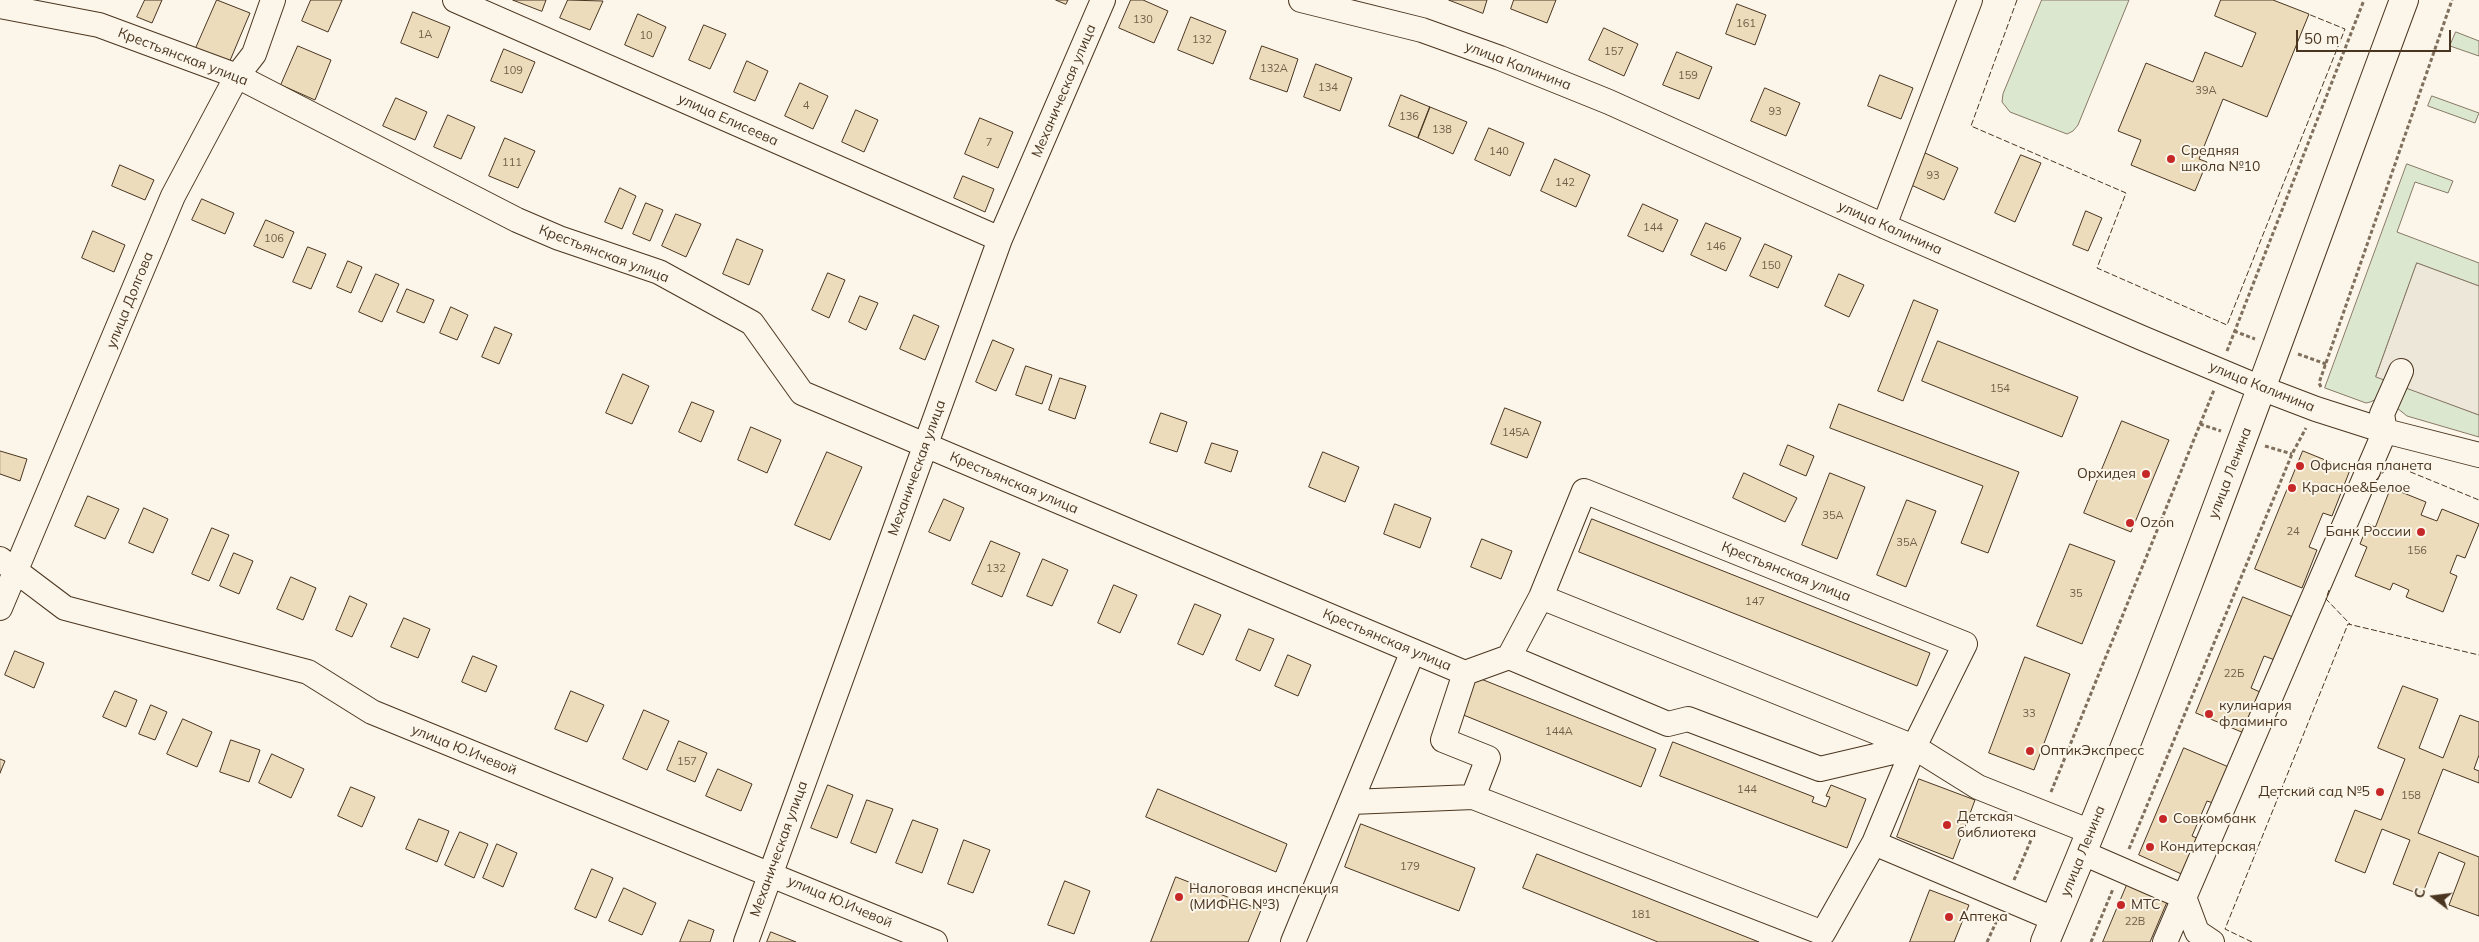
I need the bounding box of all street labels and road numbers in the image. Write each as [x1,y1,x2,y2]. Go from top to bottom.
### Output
street label: Механическая улица [1028,22,1100,160]
street label: Крестьянская улица [116,24,250,90]
street label: улица Калинина [1463,38,1573,94]
street label: улица Елисеева [675,90,781,150]
street label: улица Калинина [1835,197,1945,259]
street label: Крестьянская улица [537,221,671,287]
street label: улица Долгова [103,249,157,351]
street label: улица Калинина [2207,358,2317,416]
street label: Механическая улица [885,398,949,538]
street label: улица Ленина [2205,425,2255,521]
street label: Крестьянская улица [947,448,1081,518]
street label: Крестьянская улица [1719,538,1853,606]
street label: Крестьянская улица [1320,605,1454,675]
street label: улица Ю.Ичевой [409,721,519,779]
street label: Механическая улица [747,779,811,919]
street label: улица Ленина [2057,803,2109,899]
street label: улица Ю.Ичевой [785,872,895,932]

